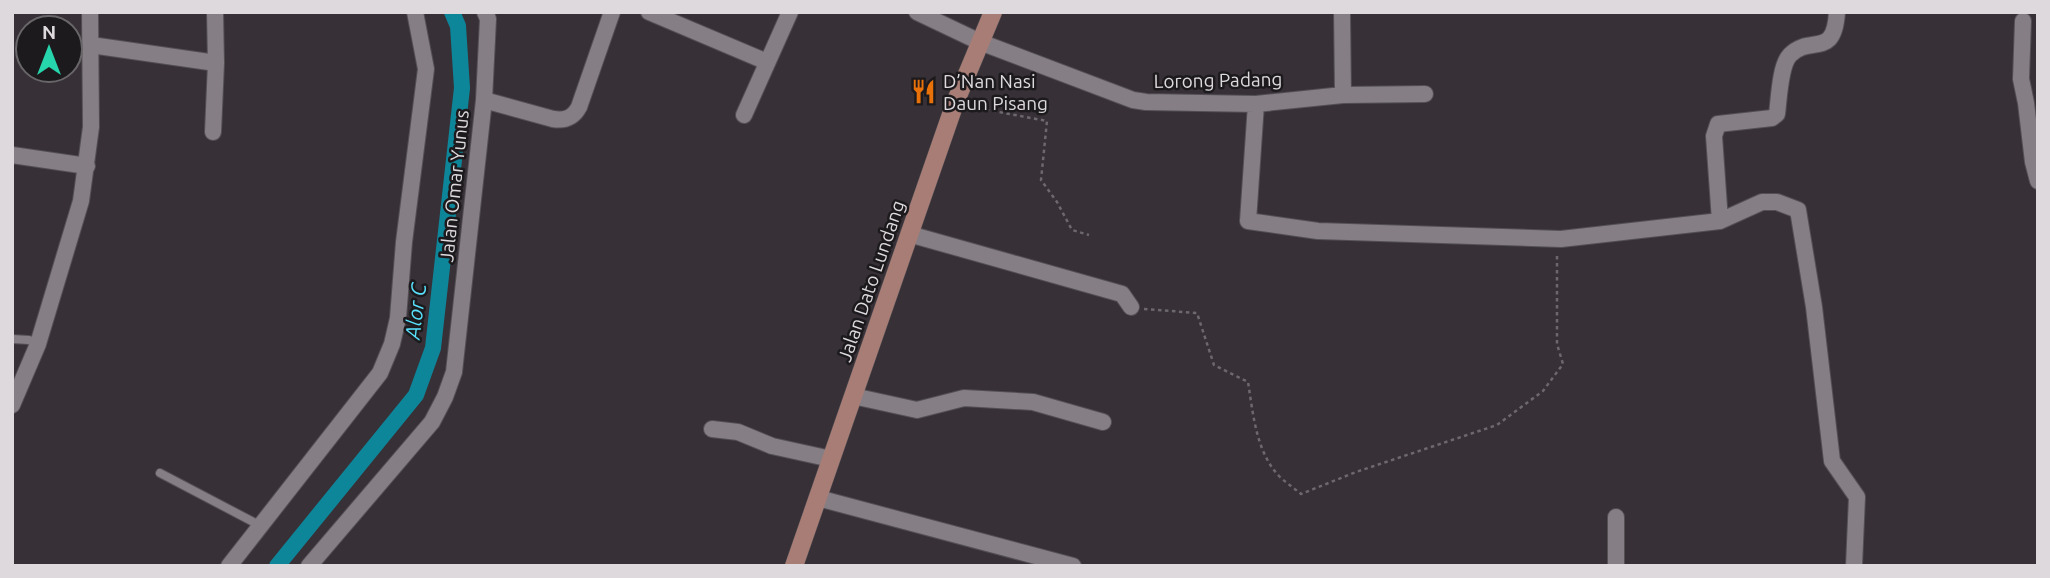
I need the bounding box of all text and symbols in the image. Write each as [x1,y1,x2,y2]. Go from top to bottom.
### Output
north arrow [14,14,84,84]
text: N [42,21,56,43]
street label: Lorong Padang [1153,68,1283,92]
place label: D’Nan Nasi Daun Pisang [943,70,1048,114]
restaurant icon: D’Nan Nasi Daun Pisang [909,78,937,106]
street label: Jalan Omar Yunus [435,109,473,263]
street label: Jalan Dato Lundang [833,197,909,365]
water label: Alor C [400,281,430,341]

